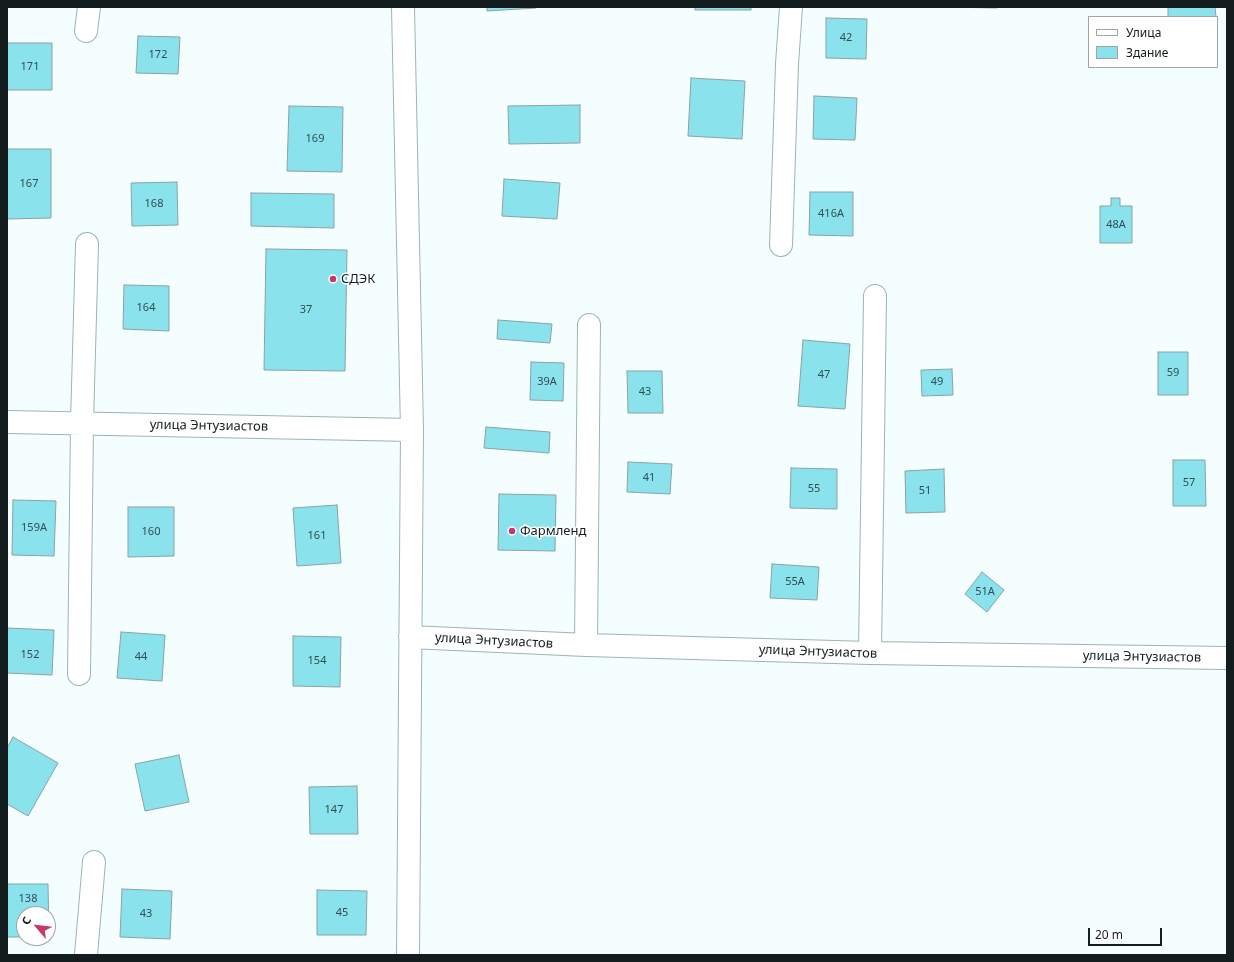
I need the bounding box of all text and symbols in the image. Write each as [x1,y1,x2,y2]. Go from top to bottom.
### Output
legend [1088,16,1218,68]
text: Улица [1126,24,1161,41]
house number: 42 [840,31,852,45]
text: Здание [1126,44,1168,61]
house number: 172 [149,48,167,62]
house number: 171 [21,60,39,74]
house number: 169 [306,132,324,146]
house number: 167 [20,177,38,191]
house number: 168 [145,197,163,211]
house number: 416А [818,207,844,221]
house number: 48А [1106,218,1126,232]
place label: СДЭК [341,271,375,287]
marker: СДЭК [328,274,338,284]
house number: 164 [137,301,155,315]
house number: 37 [300,303,312,317]
house number: 59 [1167,366,1179,380]
house number: 47 [818,368,830,382]
house number: 39А [537,375,557,389]
house number: 49 [931,375,943,389]
house number: 43 [639,385,651,399]
street label: улица Энтузиастов [150,417,268,435]
house number: 41 [643,471,655,485]
house number: 57 [1183,476,1195,490]
house number: 55 [808,482,820,496]
house number: 51 [919,484,931,498]
house number: 159А [21,521,47,535]
place label: Фармленд [520,523,586,539]
house number: 160 [142,525,160,539]
marker: Фармленд [507,526,517,536]
house number: 161 [308,529,326,543]
house number: 55А [785,575,805,589]
house number: 51А [975,585,995,599]
street label: улица Энтузиастов [435,630,553,652]
street label: улица Энтузиастов [759,642,877,662]
house number: 152 [21,648,39,662]
street label: улица Энтузиастов [1083,648,1201,666]
house number: 44 [135,650,147,664]
house number: 154 [308,654,326,668]
house number: 147 [325,803,343,817]
house number: 138 [19,892,37,906]
north arrow [16,906,56,946]
house number: 45 [336,906,348,920]
house number: 43 [140,907,152,921]
text: С [18,914,34,927]
scale bar [1090,920,1164,946]
text: 20 m [1095,926,1123,943]

